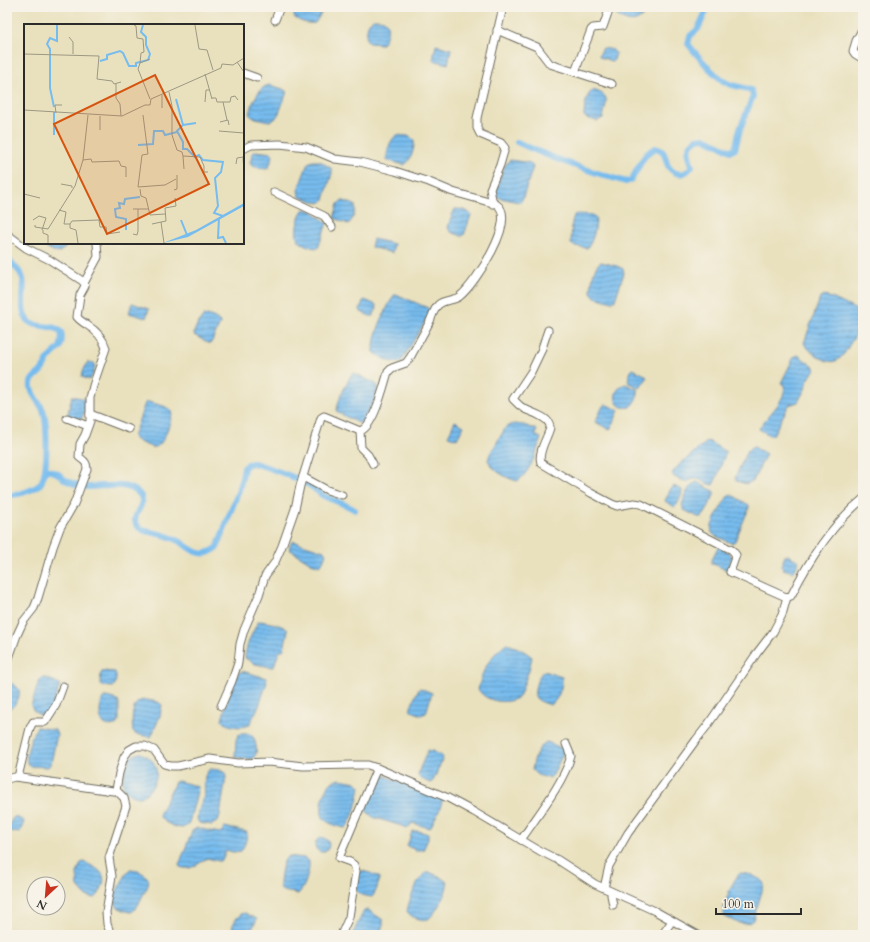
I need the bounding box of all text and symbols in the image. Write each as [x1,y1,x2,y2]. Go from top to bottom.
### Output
inset map [24,24,244,244]
north arrow [26,876,66,916]
scale bar [716,890,801,916]
text: N [34,896,49,913]
text: 100 m [722,896,755,912]

